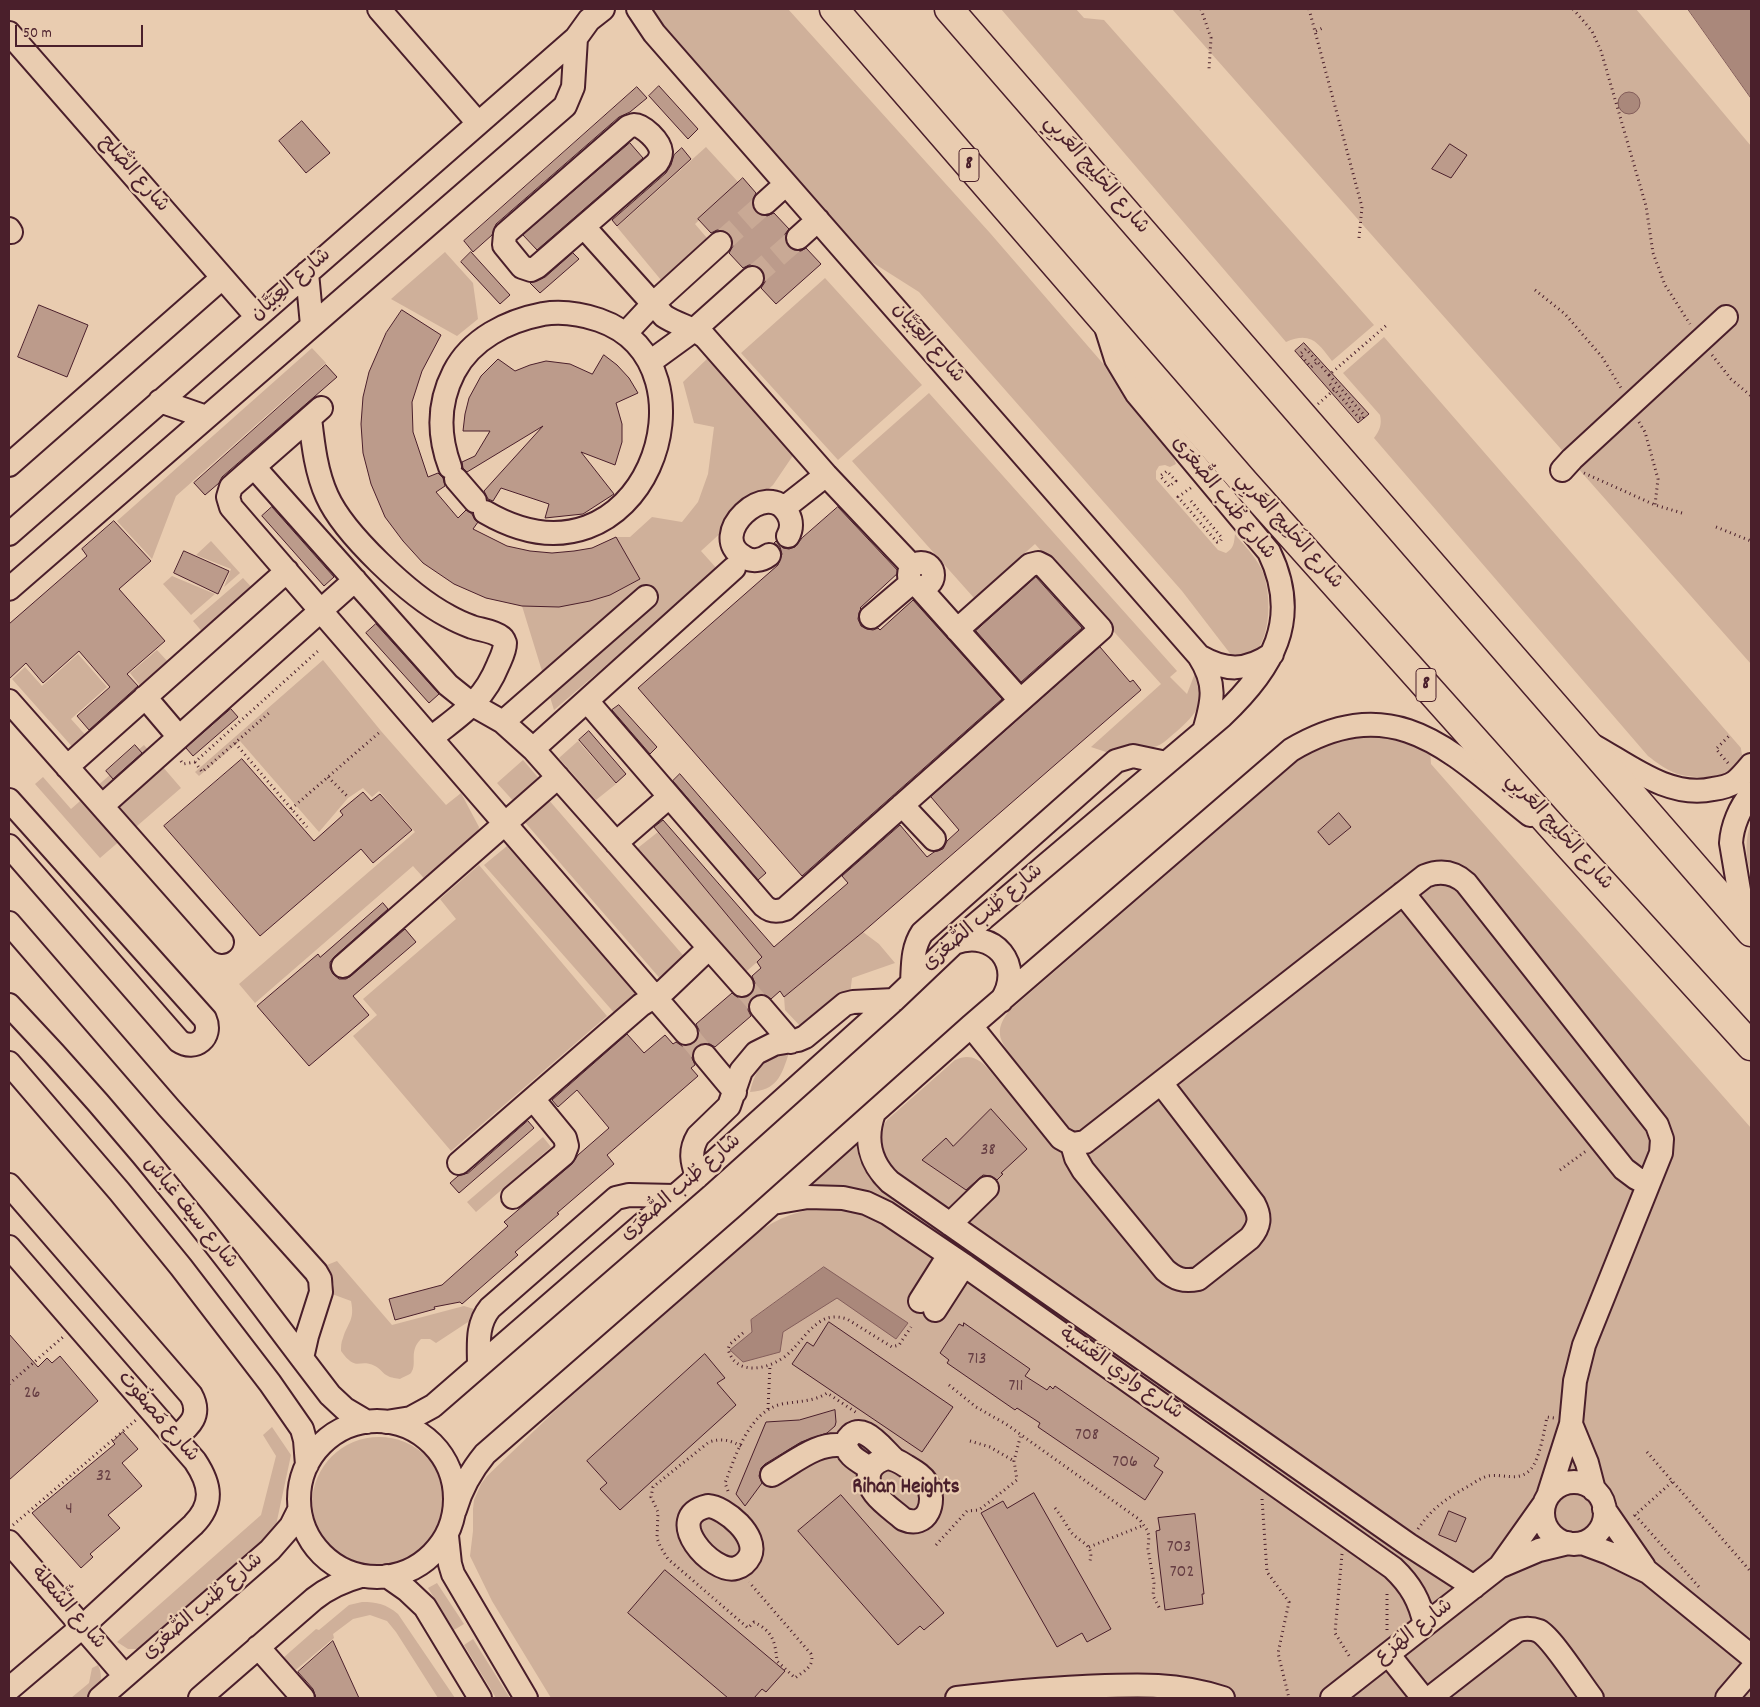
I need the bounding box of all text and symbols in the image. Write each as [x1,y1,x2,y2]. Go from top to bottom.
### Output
scale bar [18,15,145,47]
text: 50 m [23,23,52,45]
street label: شارع الخَلِيج العَربِي [1037,112,1153,240]
street label: شارع الصُّلح [93,131,173,219]
road number: 8 [959,148,979,182]
street label: شارع العِبَيَّان [247,244,337,328]
street label: شارع العِبَيَّان [885,299,969,389]
street label: شارع طُنب الصُّغرَى [1165,432,1279,566]
street label: شارع الخَلِيج العَربِي [1229,468,1347,596]
road number: 8 [1416,668,1436,702]
street label: شارع الخَلِيج العَربِي [1499,769,1617,897]
street label: شارع طُنب الصُّغرَى [919,860,1049,978]
street label: شارع طُنب الصُّغرَى [617,1130,747,1248]
house number: 38 [980,1141,996,1163]
street label: شارع سيف غباش [137,1153,241,1275]
street label: شارع وادِي الغَشبة [1053,1323,1187,1427]
house number: 713 [968,1350,986,1372]
street label: شارع مَصفُوت [111,1368,203,1468]
house number: 711 [1009,1377,1023,1399]
house number: 26 [24,1384,40,1406]
house number: 708 [1075,1426,1099,1448]
house number: 706 [1112,1453,1138,1475]
house number: 32 [96,1467,112,1489]
district label: Rihan Heights [852,1476,960,1502]
house number: 4 [65,1500,73,1522]
house number: 703 [1167,1538,1191,1560]
street label: شارع طُنب الصُّغرَى [139,1549,269,1667]
street label: شارع الشُّعلة [24,1562,110,1656]
house number: 702 [1170,1563,1194,1585]
street label: شارع الهَزع [1371,1595,1459,1671]

